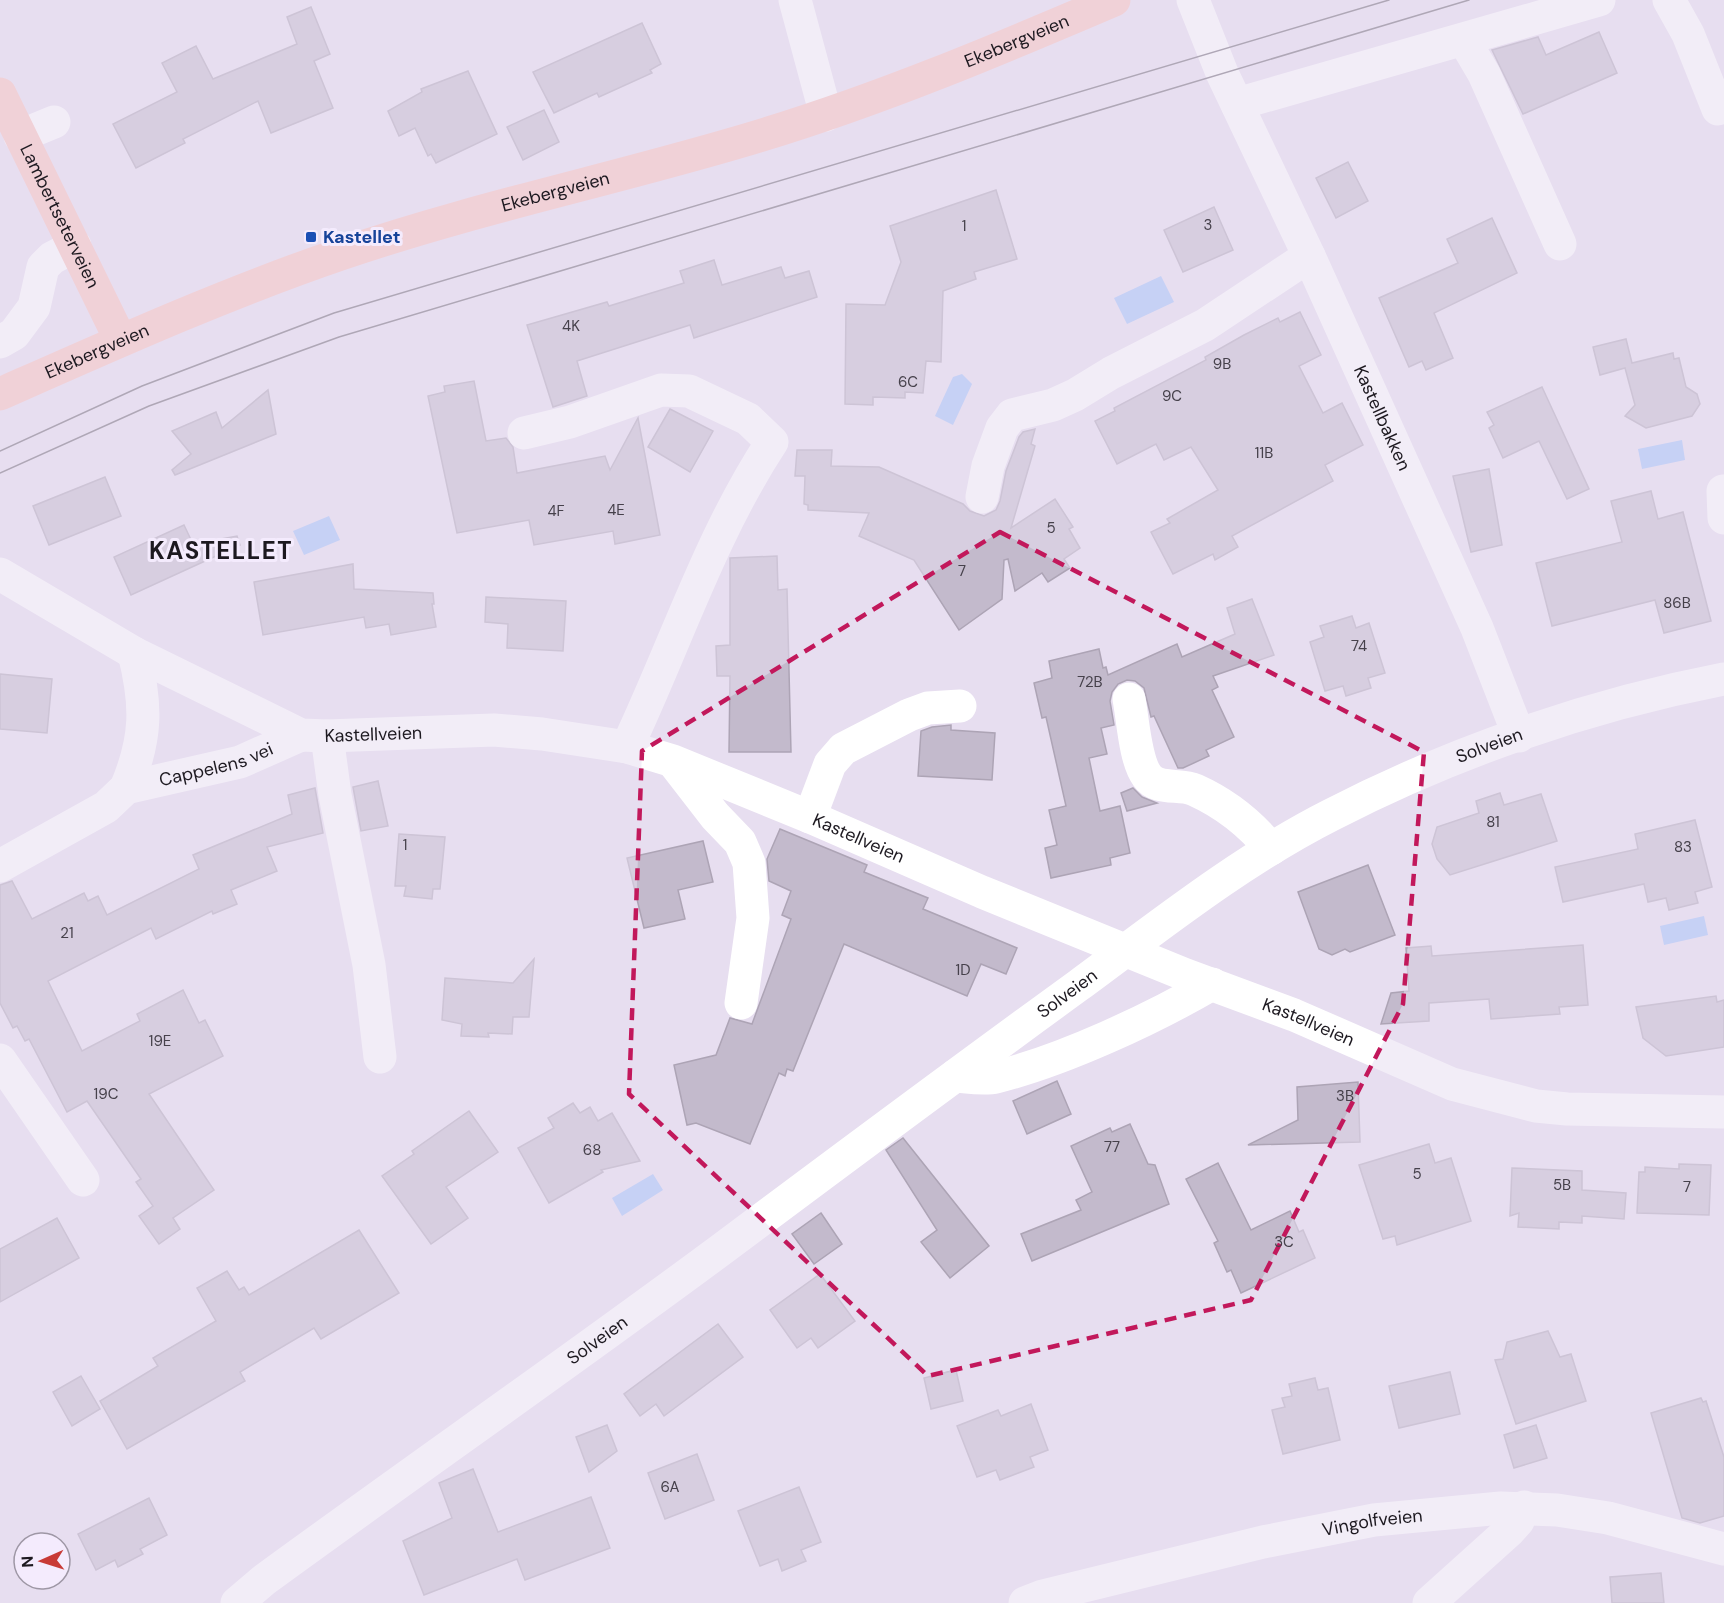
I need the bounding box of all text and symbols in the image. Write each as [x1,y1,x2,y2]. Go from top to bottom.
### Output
street label: Ekebergveien [961,9,1073,73]
street label: Lambertseterveien [14,140,105,292]
street label: Ekebergveien [498,166,612,217]
house number: 3 [1204,215,1212,235]
house number: 1 [962,216,966,236]
place label: Kastellet [323,225,400,249]
marker: Kastellet [304,230,318,244]
house number: 4K [562,316,580,336]
street label: Ekebergveien [41,318,153,385]
house number: 9B [1213,354,1231,374]
street label: Kastellbakken [1348,362,1416,474]
house number: 6C [898,372,918,392]
house number: 9C [1162,386,1182,406]
house number: 11B [1255,443,1273,463]
house number: 4E [607,500,625,520]
house number: 4F [547,501,565,521]
house number: 5 [1046,518,1056,538]
district label: KASTELLET [149,535,293,566]
house number: 7 [958,561,966,581]
house number: 86B [1663,593,1691,613]
house number: 74 [1351,636,1367,656]
house number: 72B [1077,672,1103,692]
street label: Kastellveien [324,721,423,748]
street label: Solveien [1452,722,1526,769]
street label: Cappelens vei [157,737,277,792]
street label: Kastellveien [809,808,908,869]
house number: 81 [1486,812,1500,832]
house number: 1 [403,835,407,855]
house number: 83 [1674,837,1692,857]
house number: 21 [60,923,74,943]
house number: 1D [955,960,971,980]
street label: Solveien [1032,963,1102,1024]
street label: Kastellveien [1259,992,1358,1052]
house number: 19E [149,1031,171,1051]
house number: 19C [94,1084,119,1104]
house number: 3B [1336,1086,1354,1106]
house number: 77 [1104,1137,1120,1157]
house number: 68 [583,1140,601,1160]
house number: 5 [1412,1164,1422,1184]
house number: 5B [1553,1175,1571,1195]
house number: 7 [1683,1177,1691,1197]
house number: 3C [1274,1232,1294,1252]
street label: Solveien [562,1310,632,1370]
house number: 6A [661,1477,679,1497]
street label: Vingolfveien [1320,1503,1424,1542]
north arrow [12,1531,72,1591]
text: N [17,1555,38,1568]

